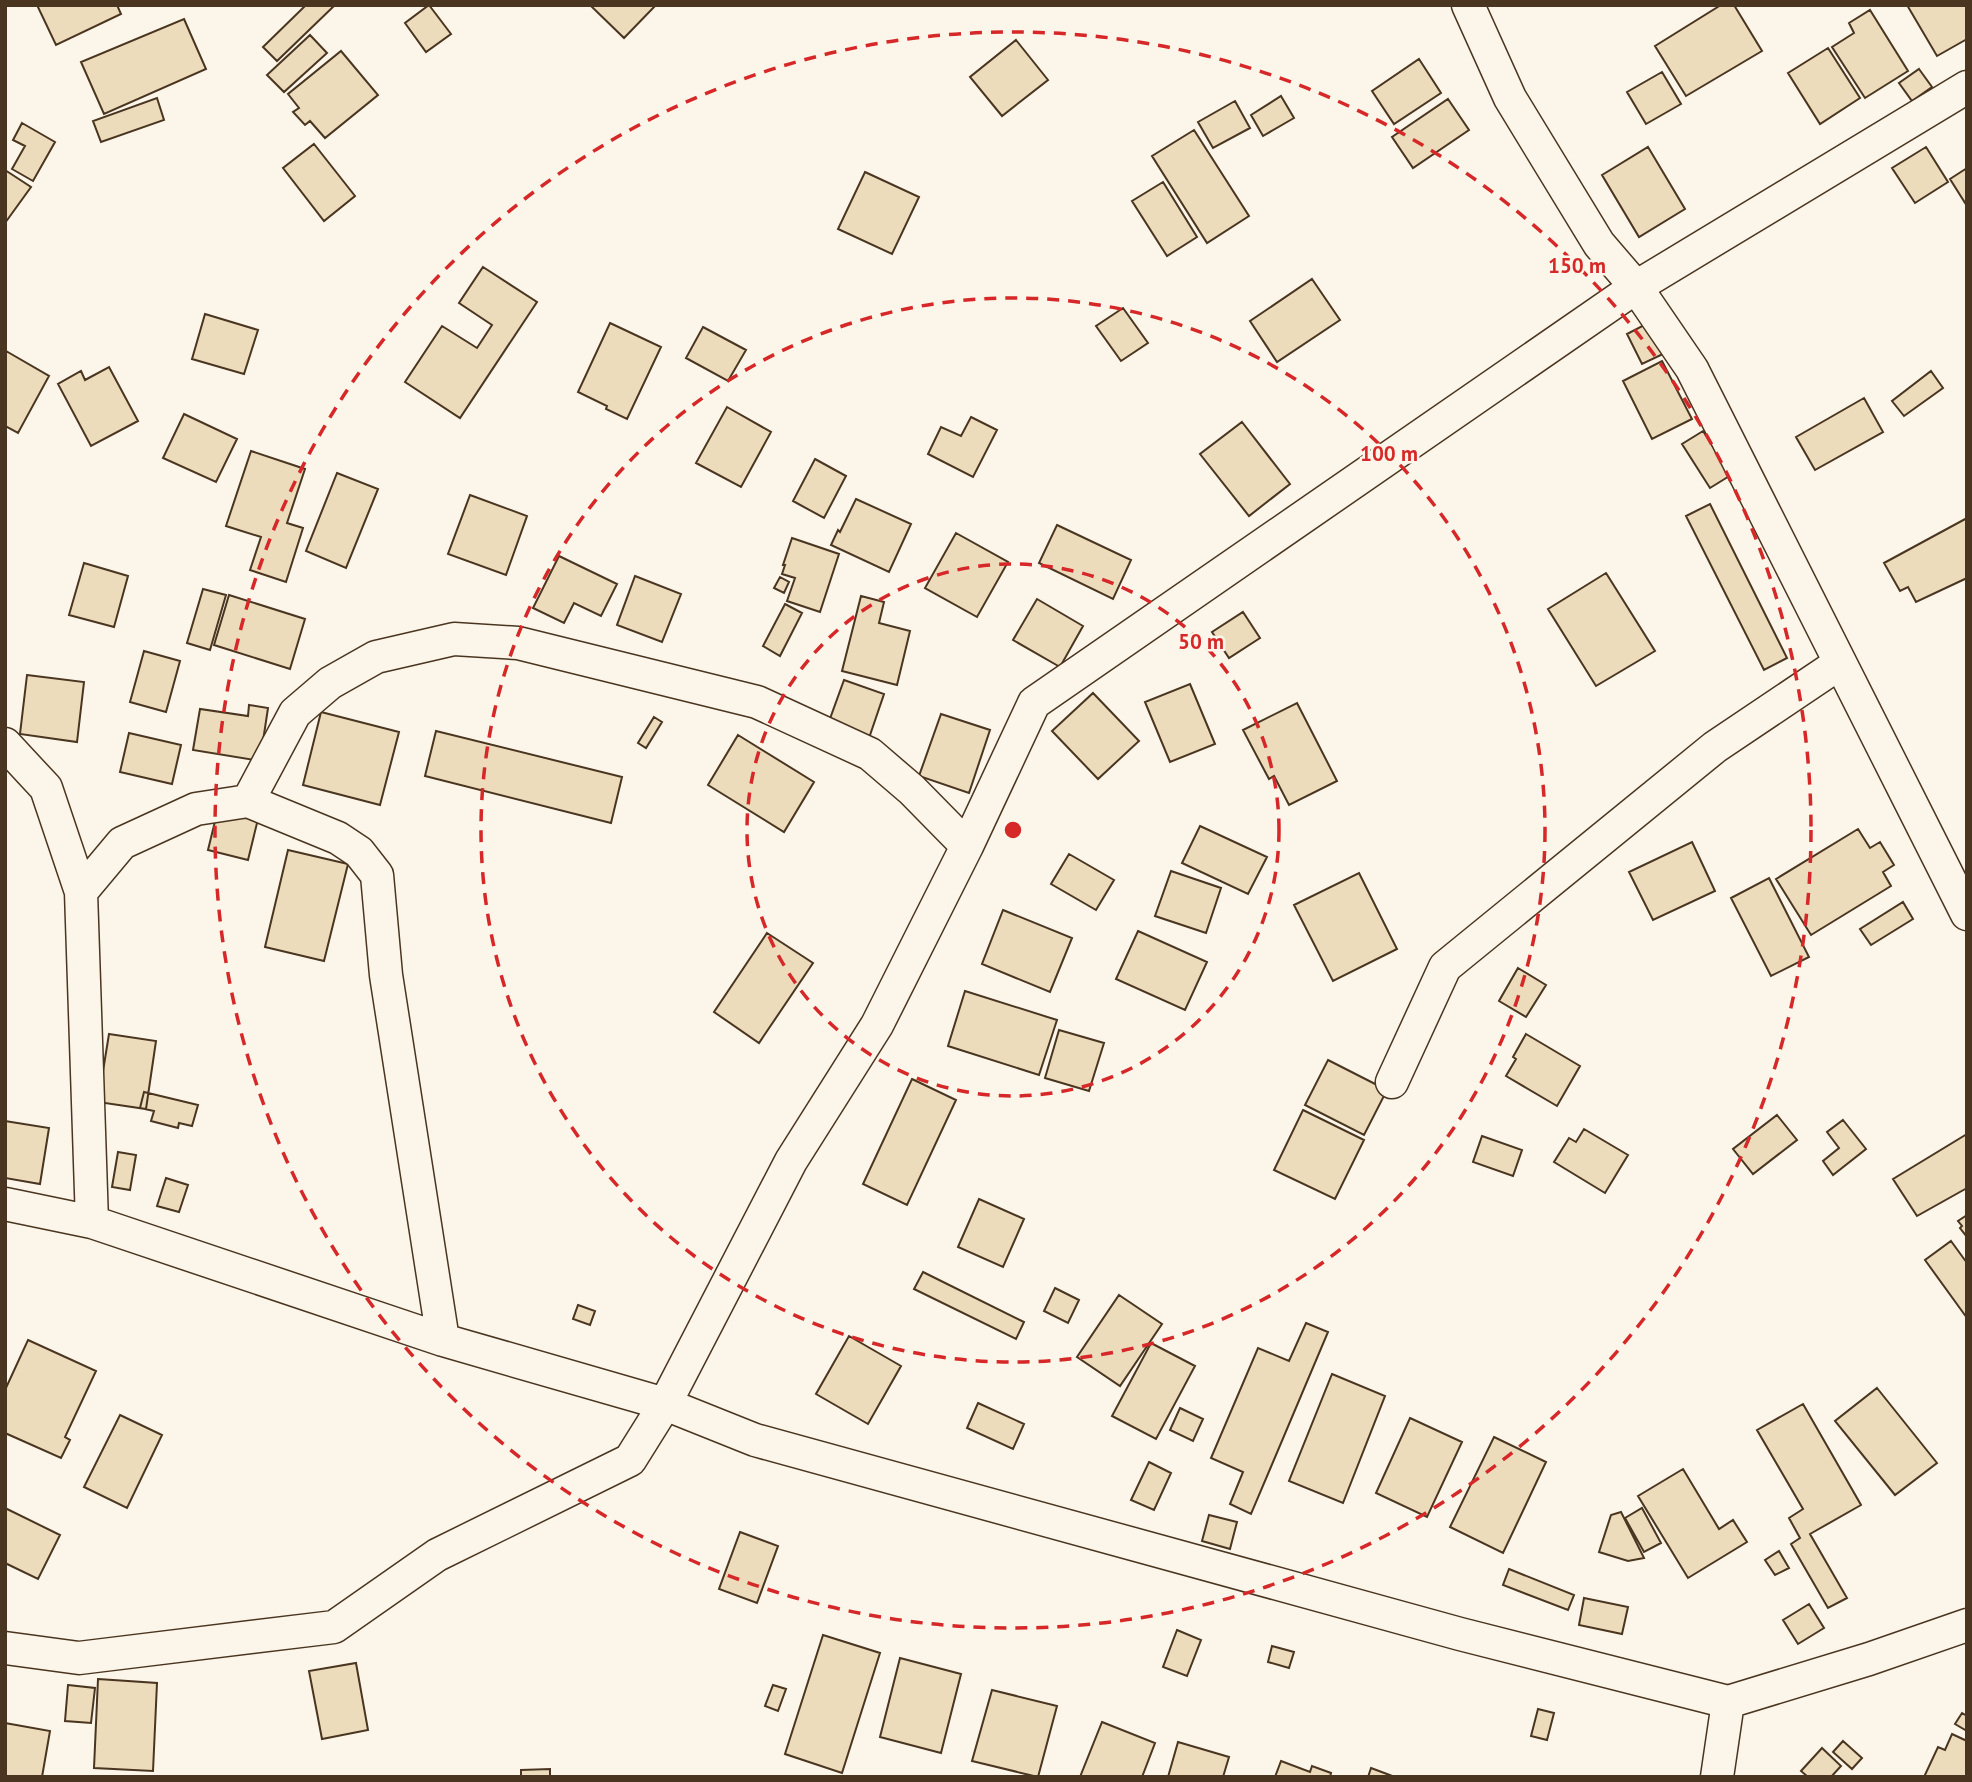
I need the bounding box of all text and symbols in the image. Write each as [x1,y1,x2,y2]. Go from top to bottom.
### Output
text: 150 m [1548,252,1606,279]
text: 100 m [1360,440,1418,467]
text: 50 m [1178,628,1224,655]
centre of rings [1001,818,1025,842]

